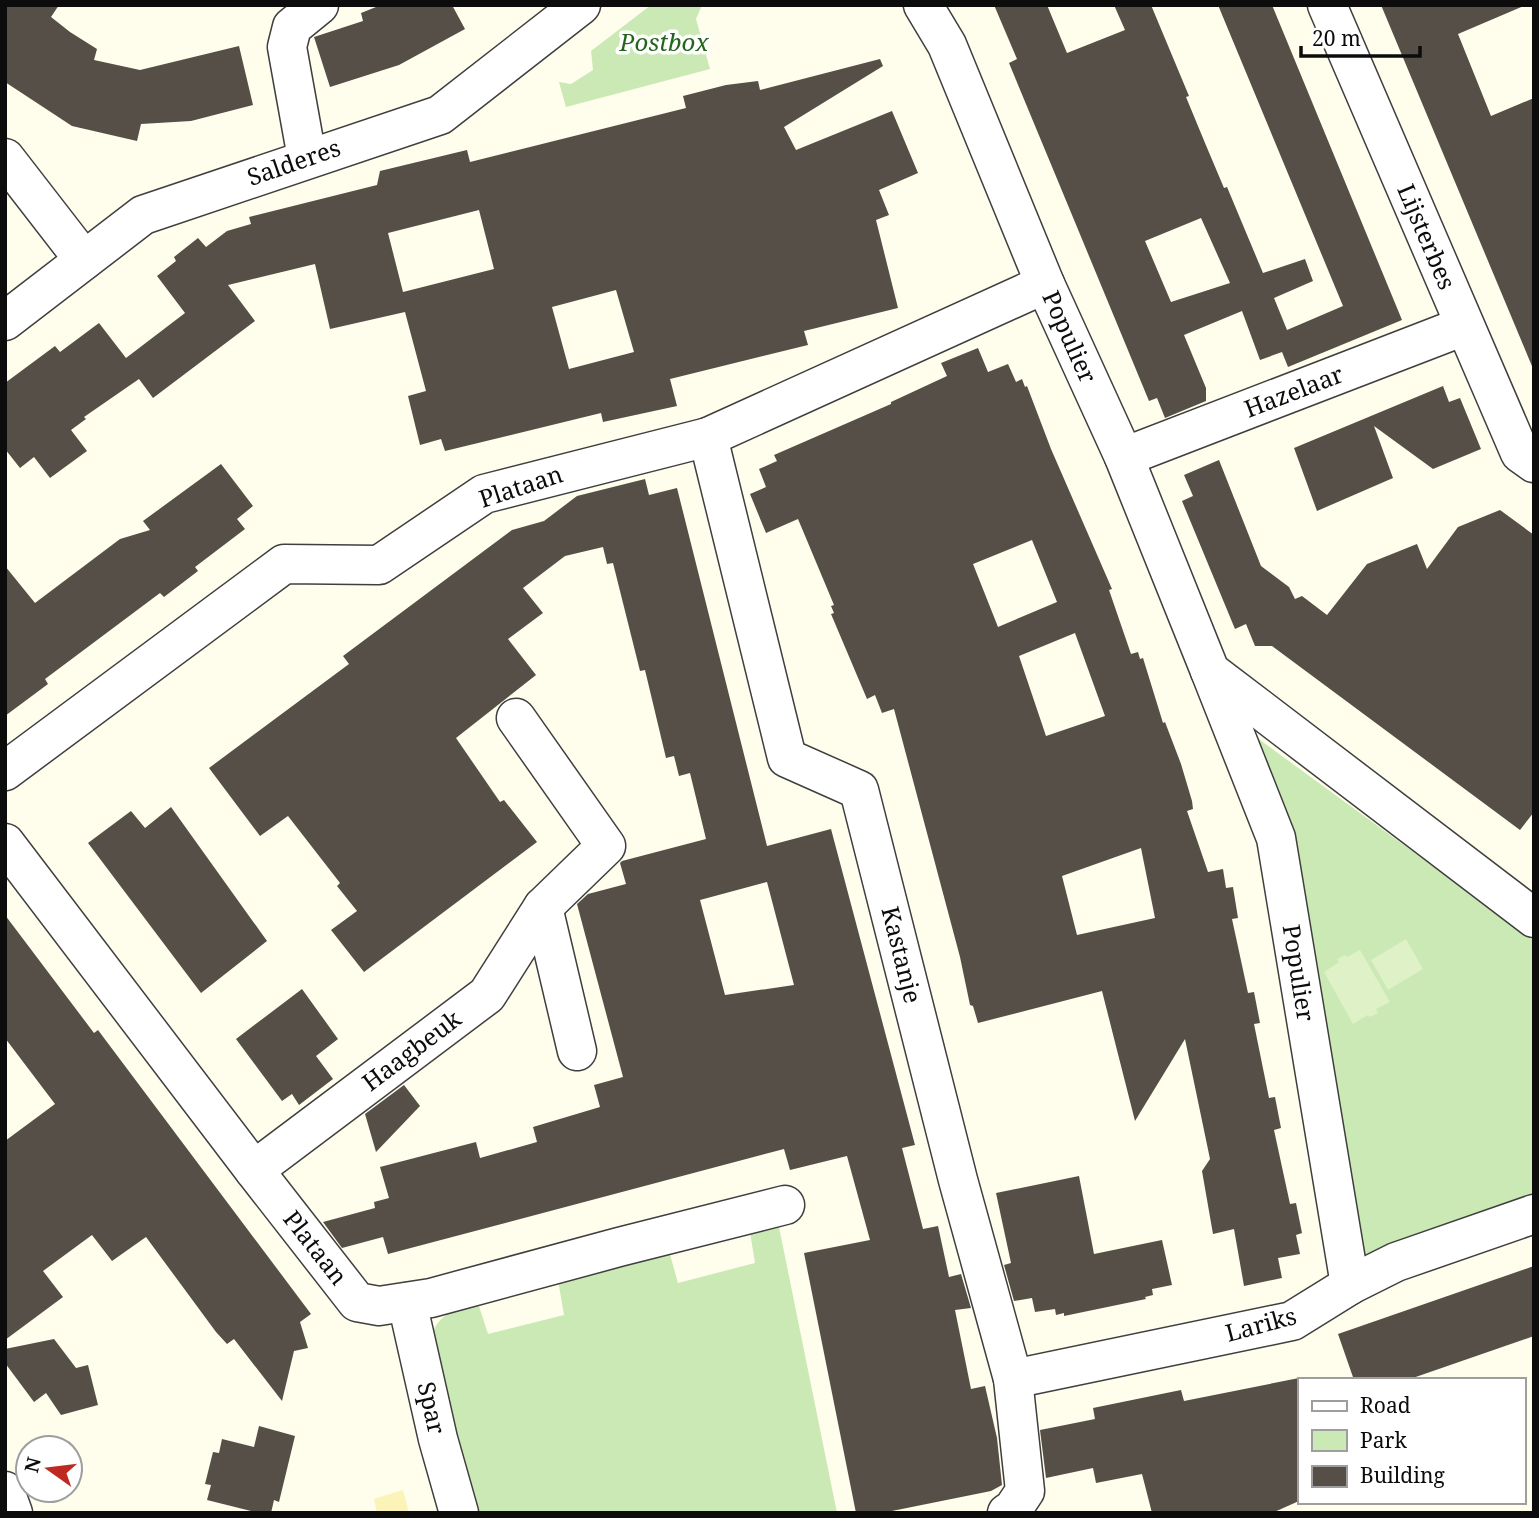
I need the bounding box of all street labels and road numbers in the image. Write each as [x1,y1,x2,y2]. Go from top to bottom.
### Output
street label: Salderes [242,130,345,193]
street label: Lijsterbes [1390,179,1464,294]
street label: Populier [1035,285,1105,388]
street label: Hazelaar [1239,357,1348,425]
street label: Plataan [474,457,567,515]
street label: Kastanje [875,903,930,1006]
street label: Populier [1276,922,1323,1024]
street label: Haagbeuk [355,1001,468,1098]
street label: Plataan [277,1203,356,1291]
street label: Lariks [1221,1298,1300,1349]
street label: Spar [410,1378,454,1437]

